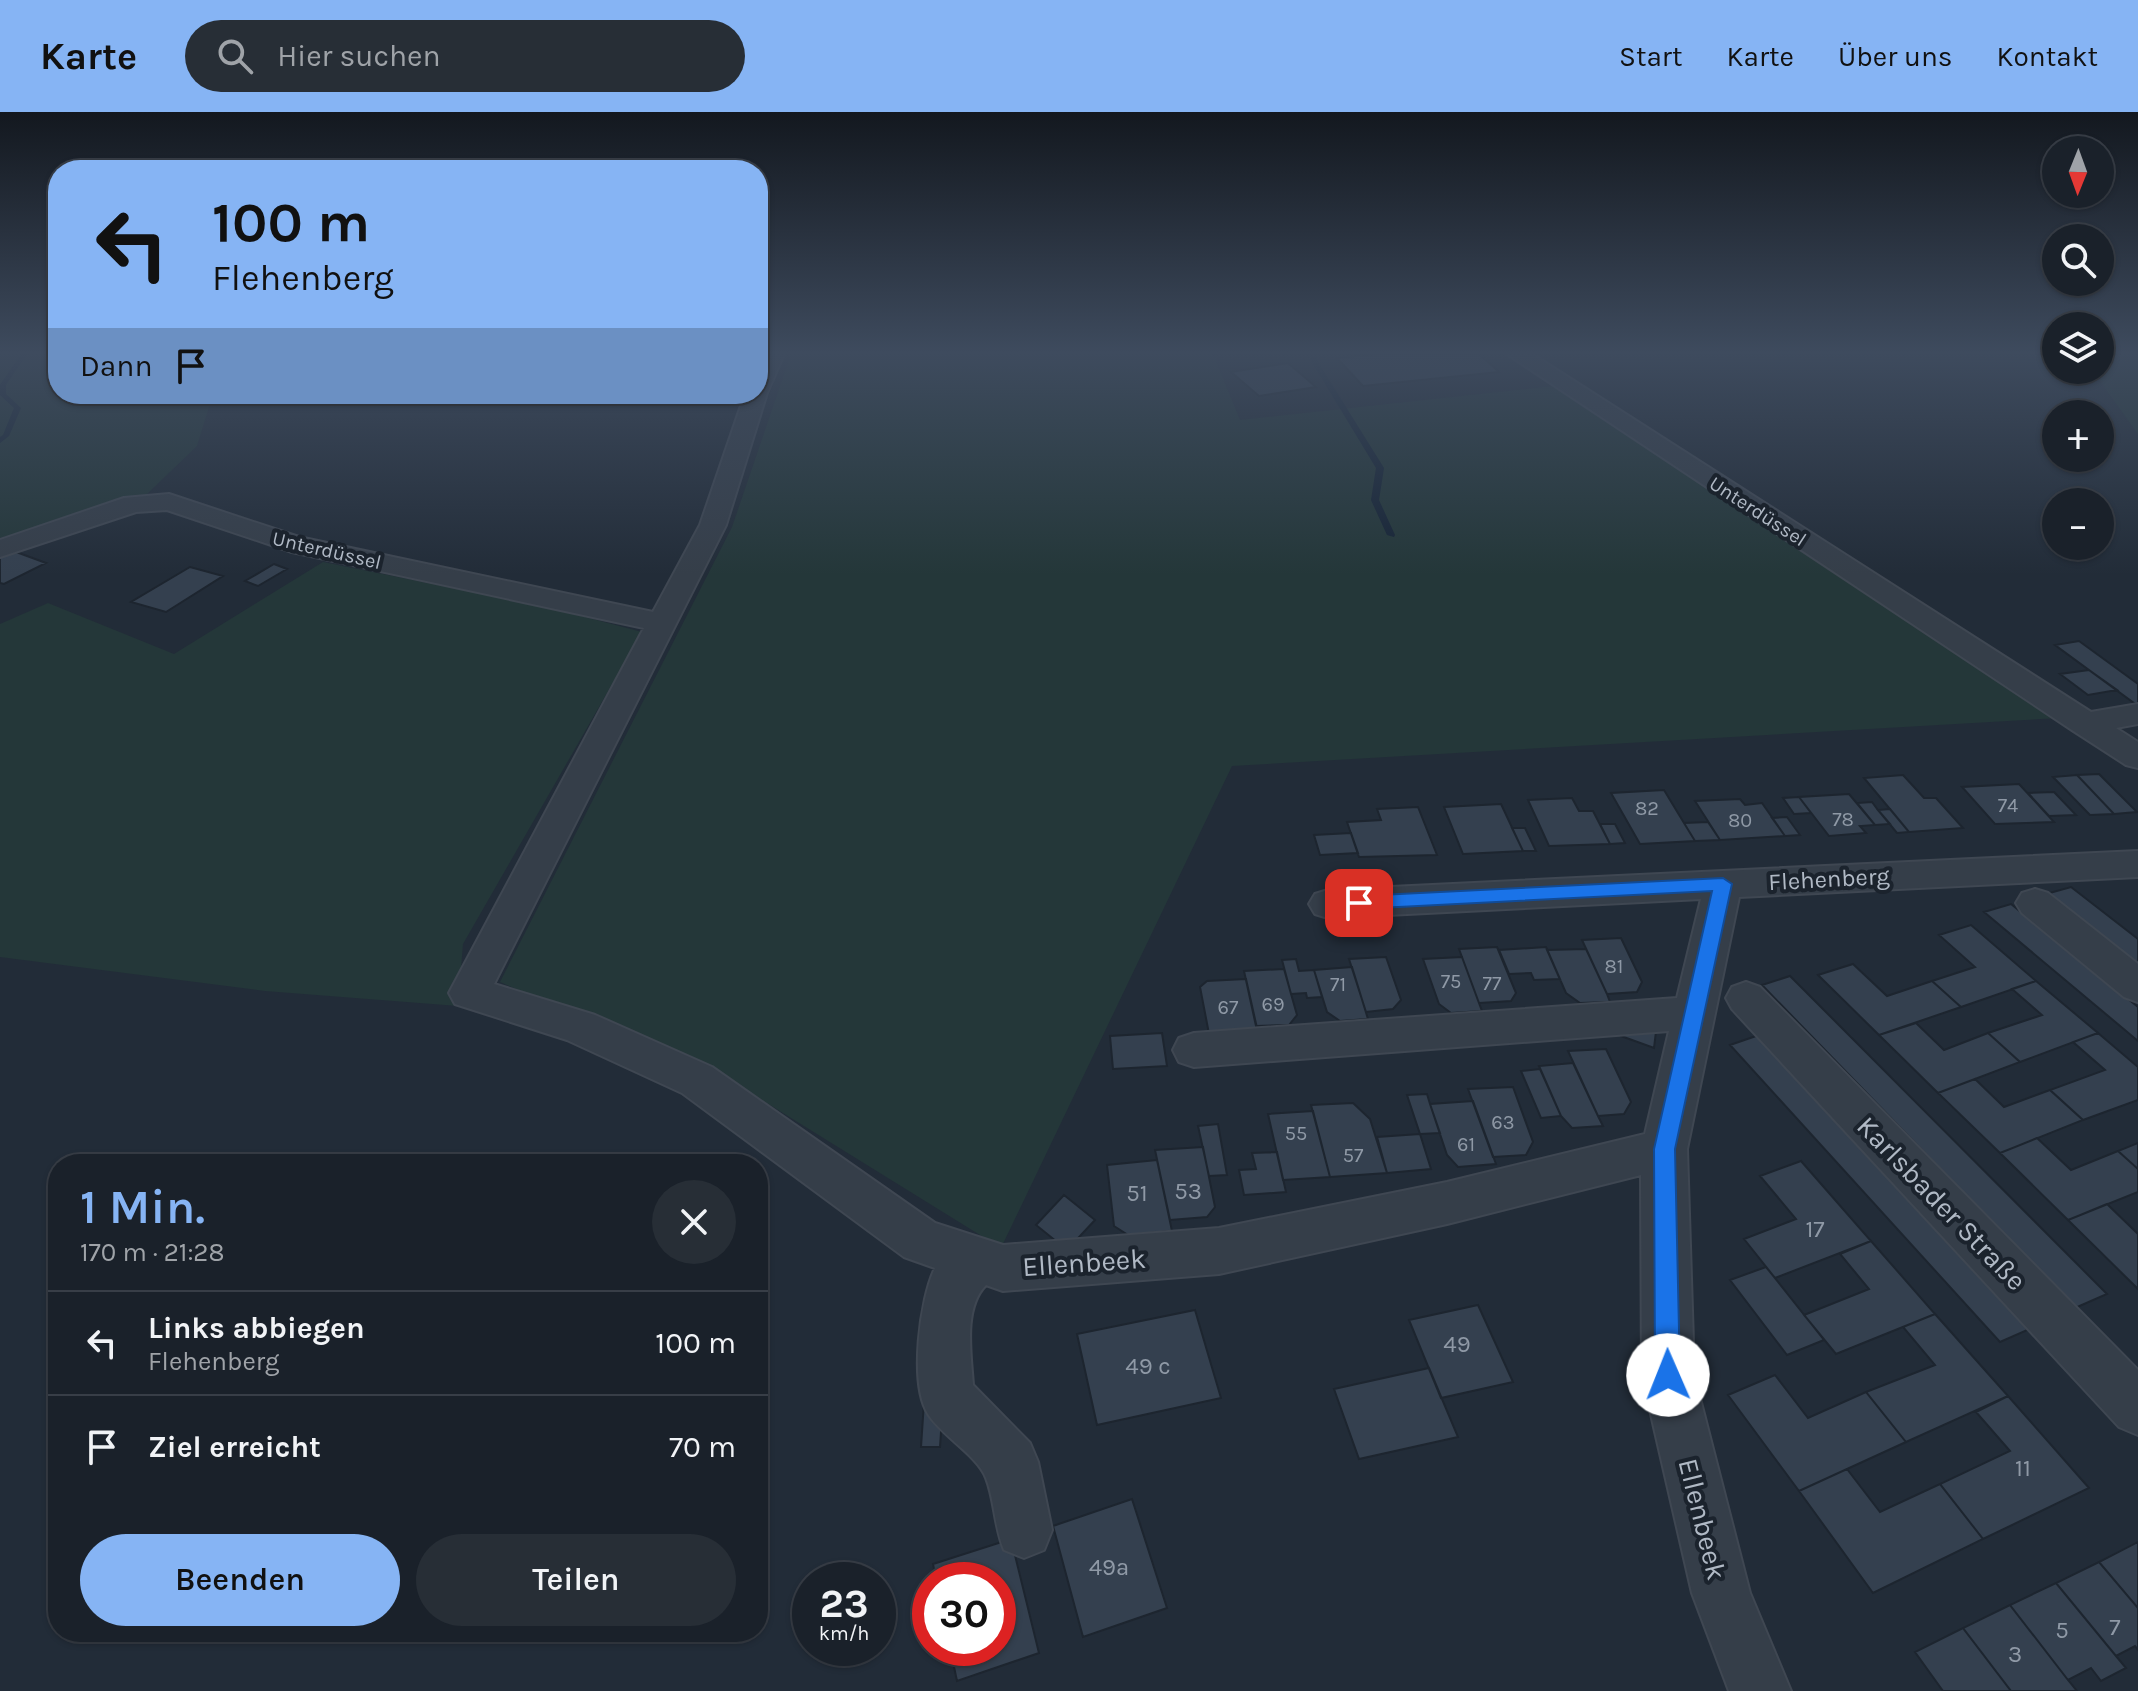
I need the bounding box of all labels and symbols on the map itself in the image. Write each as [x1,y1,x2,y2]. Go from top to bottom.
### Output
north arrow [2042,136,2114,208]
street label: Unterdüssel [1705,472,1811,551]
street label: Unterdüssel [270,527,384,574]
house number: 74 [1998,794,2018,817]
house number: 82 [1635,797,1659,820]
house number: 78 [1832,808,1854,831]
house number: 80 [1728,809,1752,832]
street label: Flehenberg [1768,862,1891,896]
pin [1325,869,1393,937]
house number: 81 [1605,955,1623,978]
house number: 75 [1441,970,1461,993]
house number: 77 [1483,972,1502,995]
house number: 71 [1330,973,1346,996]
house number: 69 [1261,993,1285,1016]
house number: 67 [1218,996,1239,1019]
street label: Karlsbader Straße [1850,1109,2033,1297]
house number: 63 [1491,1111,1515,1134]
house number: 55 [1285,1122,1307,1145]
house number: 61 [1457,1133,1475,1156]
house number: 57 [1343,1144,1364,1167]
house number: 53 [1174,1177,1202,1205]
house number: 51 [1126,1179,1148,1207]
house number: 17 [1805,1215,1825,1243]
street label: Ellenbeek [1021,1242,1147,1283]
house number: 49 [1443,1330,1471,1358]
position arrow [1626,1333,1710,1417]
house number: 49 c [1125,1352,1171,1380]
house number: 11 [2015,1454,2031,1482]
street label: Ellenbeek [1672,1455,1734,1583]
house number: 49a [1089,1553,1129,1581]
speed limit sign: 30 [912,1562,1016,1666]
house number: 7 [2109,1613,2121,1641]
house number: 5 [2055,1616,2069,1644]
house number: 3 [2008,1640,2022,1668]

